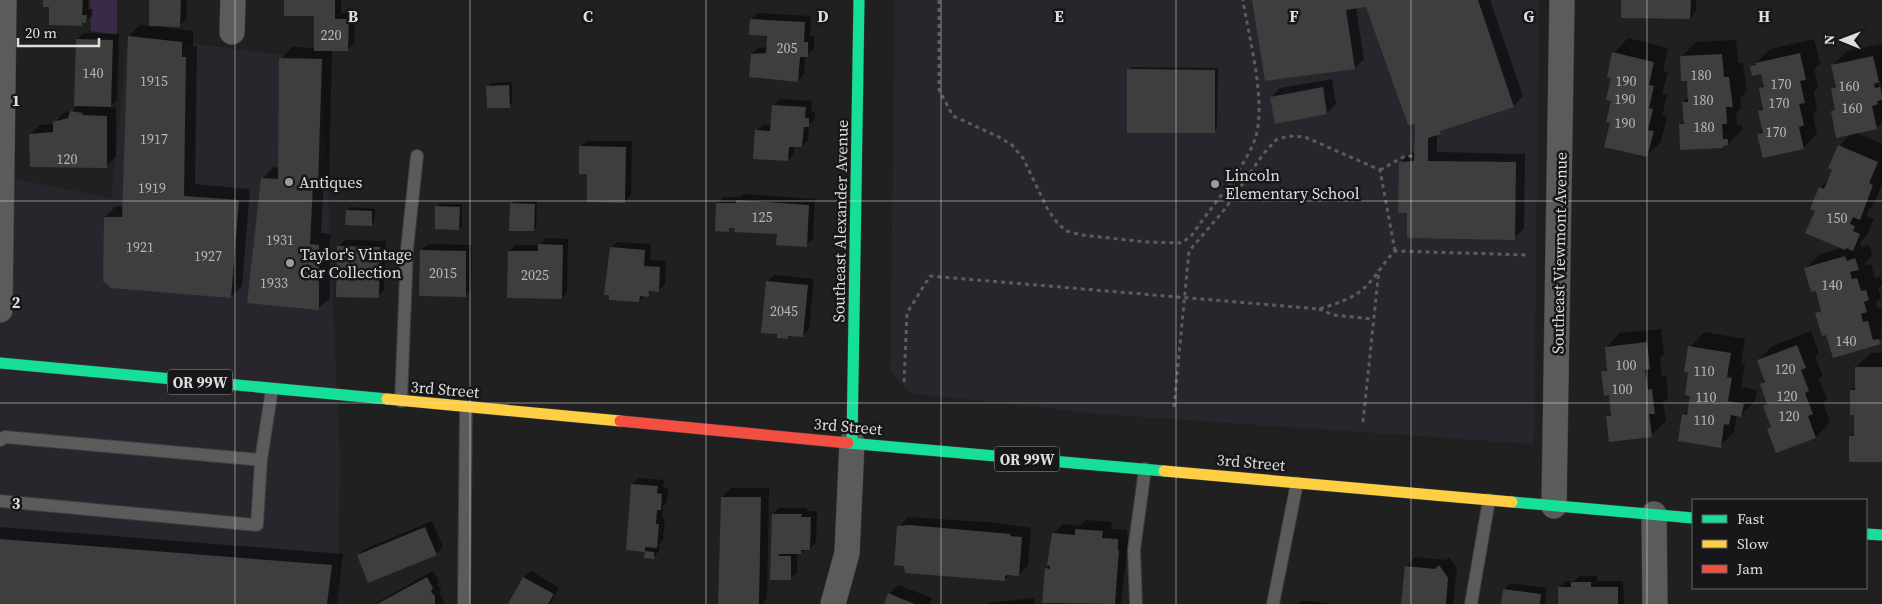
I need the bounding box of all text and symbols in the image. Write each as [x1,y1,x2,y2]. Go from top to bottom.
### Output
text: B [348,5,359,27]
text: C [583,5,593,27]
text: D [817,5,829,27]
text: E [1054,5,1064,27]
text: F [1289,5,1299,27]
text: G [1524,5,1535,27]
text: H [1758,5,1770,27]
scale bar [18,15,99,47]
north arrow [1817,15,1867,65]
text: 20 m [25,22,57,43]
house number: 220 [321,25,342,45]
text: N [1819,34,1839,45]
house number: 205 [777,38,798,58]
house number: 140 [83,63,104,83]
house number: 180 [1691,65,1712,85]
house number: 1915 [140,71,168,91]
house number: 190 [1616,71,1637,91]
house number: 170 [1771,74,1792,94]
house number: 160 [1839,76,1860,96]
text: 1 [12,89,20,111]
house number: 190 [1615,89,1636,109]
house number: 180 [1693,90,1714,110]
house number: 170 [1769,93,1790,113]
house number: 160 [1842,98,1863,118]
house number: 190 [1615,113,1636,133]
house number: 180 [1694,117,1715,137]
street label: Southeast Alexander Avenue [827,119,853,323]
house number: 170 [1766,122,1787,142]
house number: 1917 [140,129,168,149]
house number: 120 [57,149,78,169]
street label: Southeast Viewmont Avenue [1546,152,1572,354]
place label: Lincoln Elementary School [1225,164,1360,204]
place label: Antiques [299,171,362,193]
marker: Antiques [283,176,295,188]
house number: 1919 [138,178,166,198]
marker: Lincoln Elementary School [1209,178,1221,190]
house number: 125 [752,207,773,227]
house number: 150 [1827,208,1848,228]
house number: 1931 [266,230,294,250]
house number: 1921 [126,237,154,257]
place label: Taylor's Vintage Car Collection [300,243,412,283]
house number: 1927 [194,246,222,266]
marker: Taylor's Vintage Car Collection [284,257,296,269]
house number: 2015 [429,263,457,283]
house number: 2025 [521,265,549,285]
house number: 1933 [260,273,288,293]
house number: 140 [1822,275,1843,295]
text: 2 [12,291,21,313]
house number: 2045 [770,301,798,321]
house number: 140 [1836,331,1857,351]
house number: 100 [1616,355,1637,375]
house number: 120 [1775,359,1796,379]
house number: 110 [1694,361,1715,381]
road number: OR 99W [168,370,232,394]
street label: 3rd Street [410,375,481,403]
house number: 100 [1612,379,1633,399]
house number: 120 [1777,386,1798,406]
house number: 110 [1696,387,1717,407]
house number: 120 [1779,406,1800,426]
house number: 110 [1694,410,1715,430]
street label: 3rd Street [813,412,884,440]
road number: OR 99W [994,446,1060,472]
street label: 3rd Street [1216,448,1287,476]
text: 3 [12,492,21,514]
legend [1692,499,1867,589]
text: Fast [1737,508,1764,529]
text: Slow [1737,533,1769,554]
text: Jam [1736,558,1764,579]

